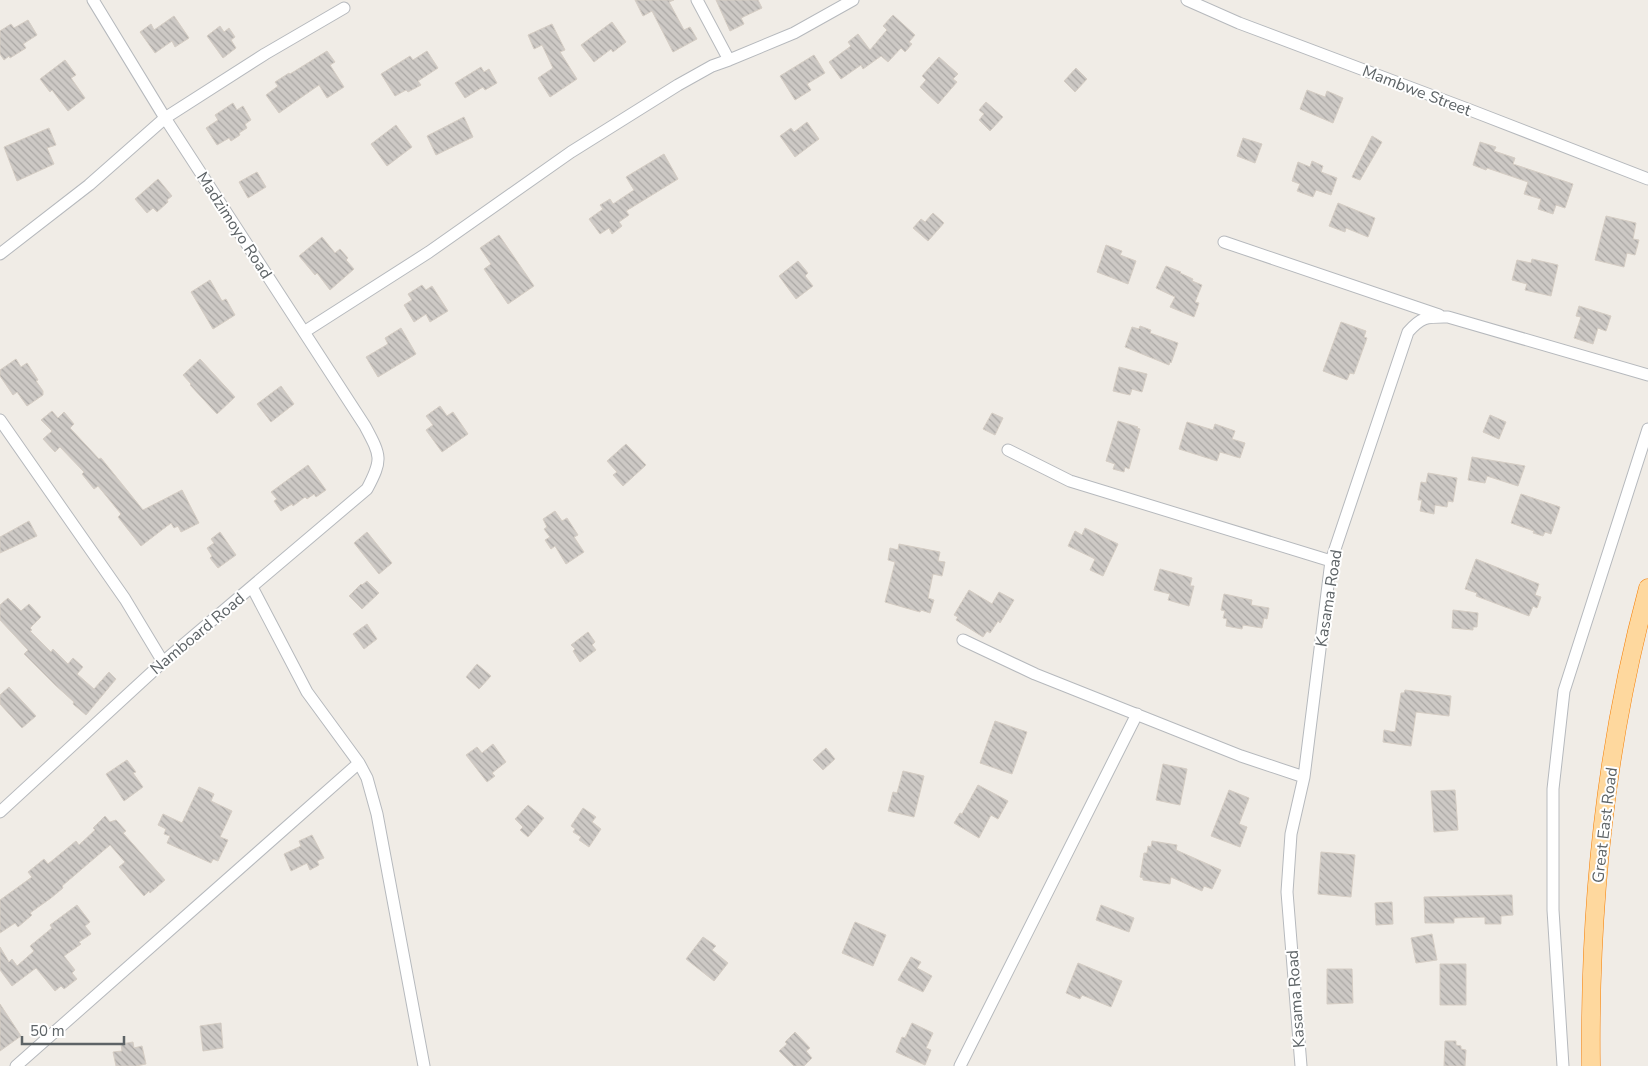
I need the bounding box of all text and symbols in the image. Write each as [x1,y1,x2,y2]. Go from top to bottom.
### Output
street label: Mambwe Street [1359,60,1474,122]
street label: Madzimoyo Road [191,168,277,283]
street label: Kasama Road [1310,548,1348,648]
street label: Namboard Road [146,588,250,680]
street label: Great East Road [1587,766,1623,884]
street label: Kasama Road [1282,949,1310,1049]
scale bar [22,1014,125,1046]
text: 50 m [30,1021,65,1041]

